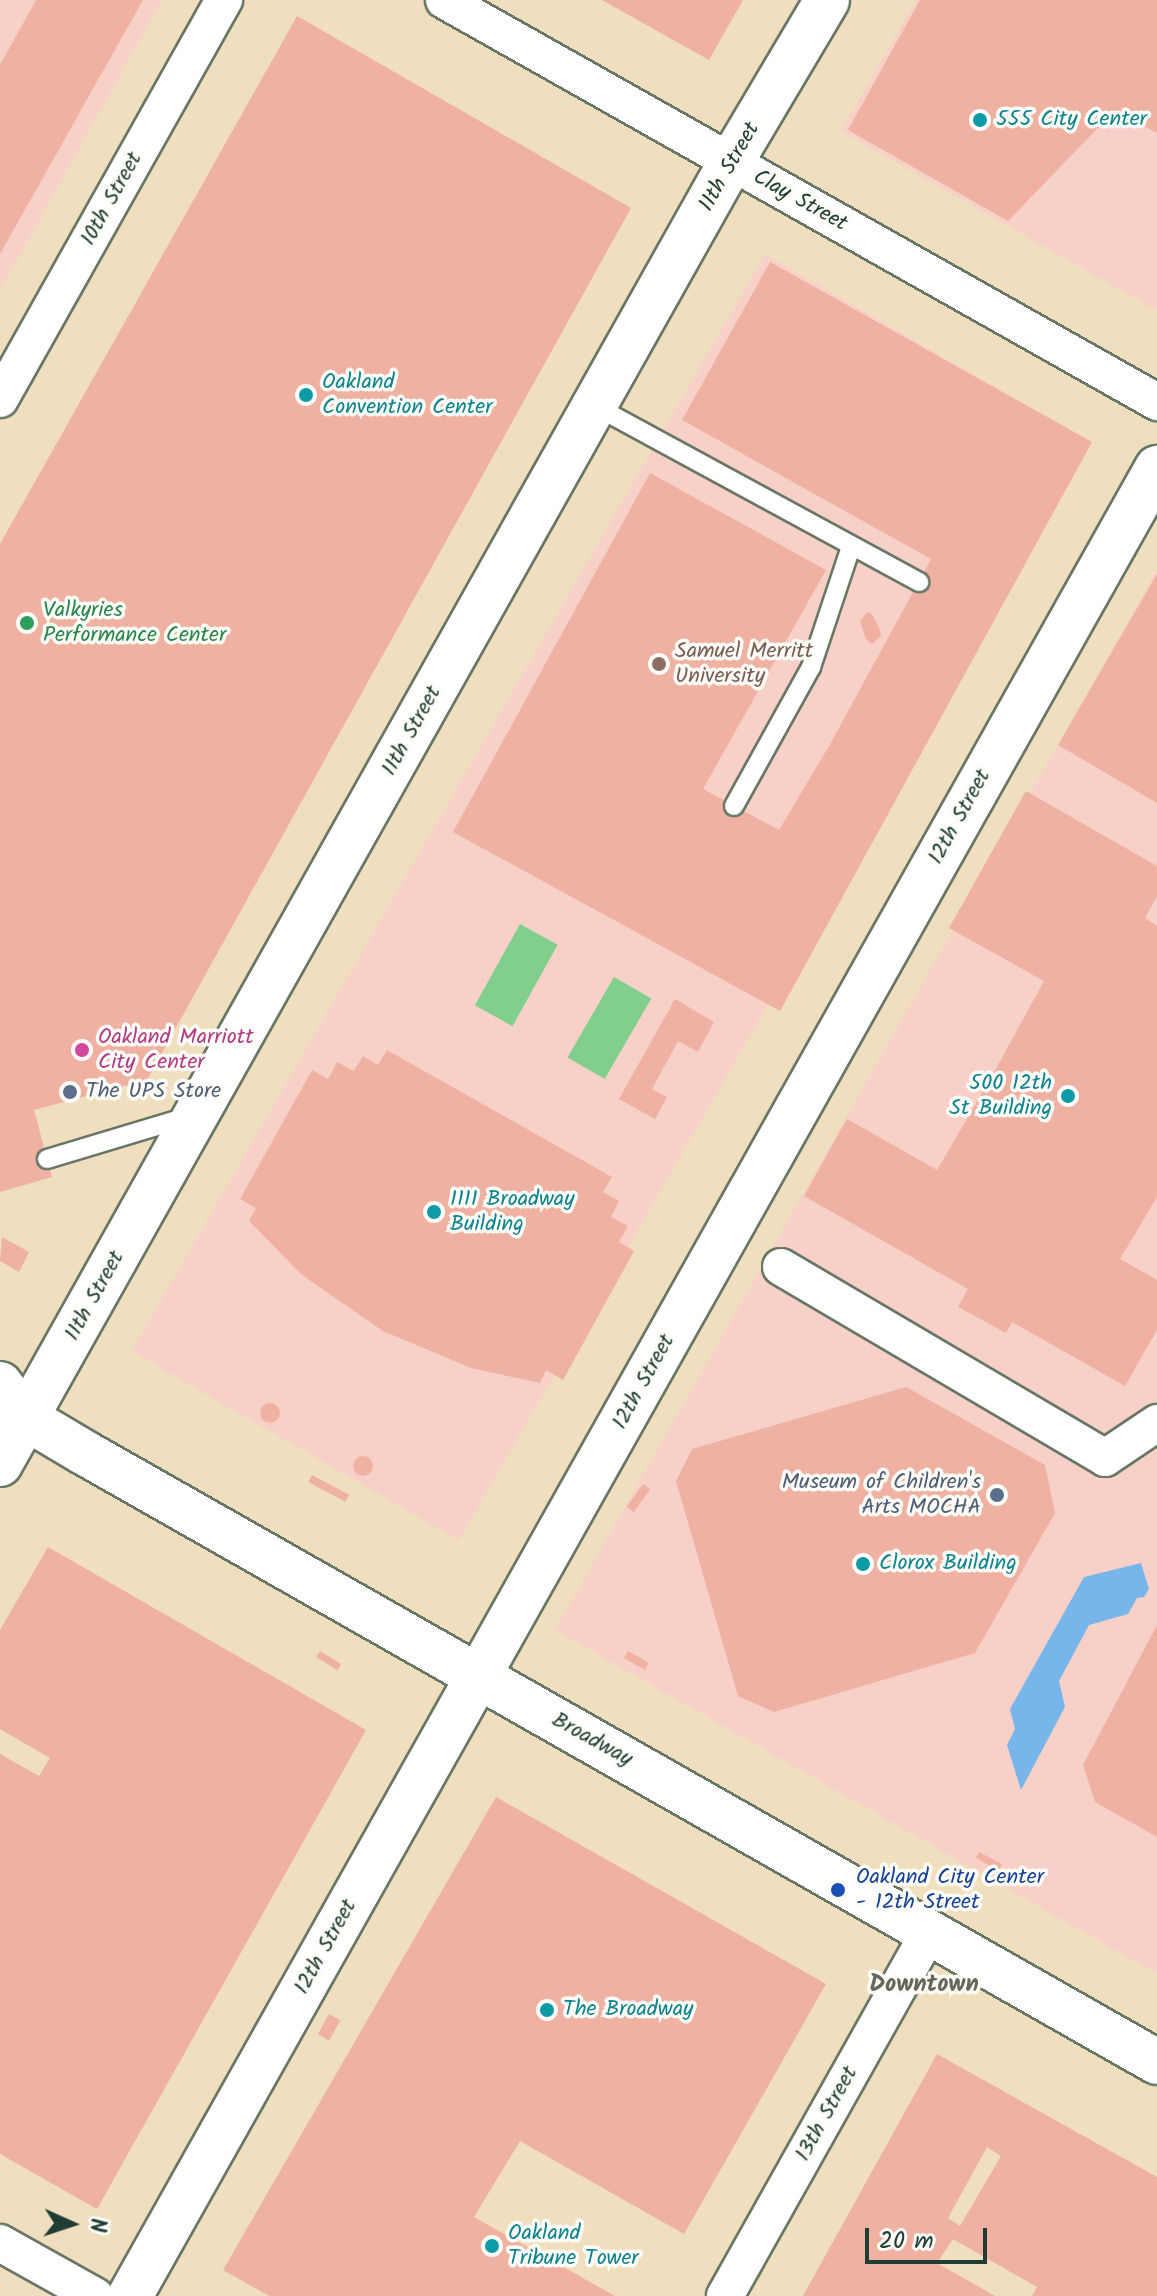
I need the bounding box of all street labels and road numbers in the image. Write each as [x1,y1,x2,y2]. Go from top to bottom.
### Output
street label: 11th Street [694,118,766,216]
street label: 10th Street [76,148,148,250]
street label: Clay Street [748,164,852,238]
street label: 11th Street [377,681,447,781]
street label: 12th Street [923,765,997,869]
street label: 11th Street [60,1246,130,1346]
street label: 12th Street [607,1330,681,1434]
street label: Broadway [547,1707,637,1773]
street label: 12th Street [289,1895,363,1999]
street label: 13th Street [790,2062,864,2166]

